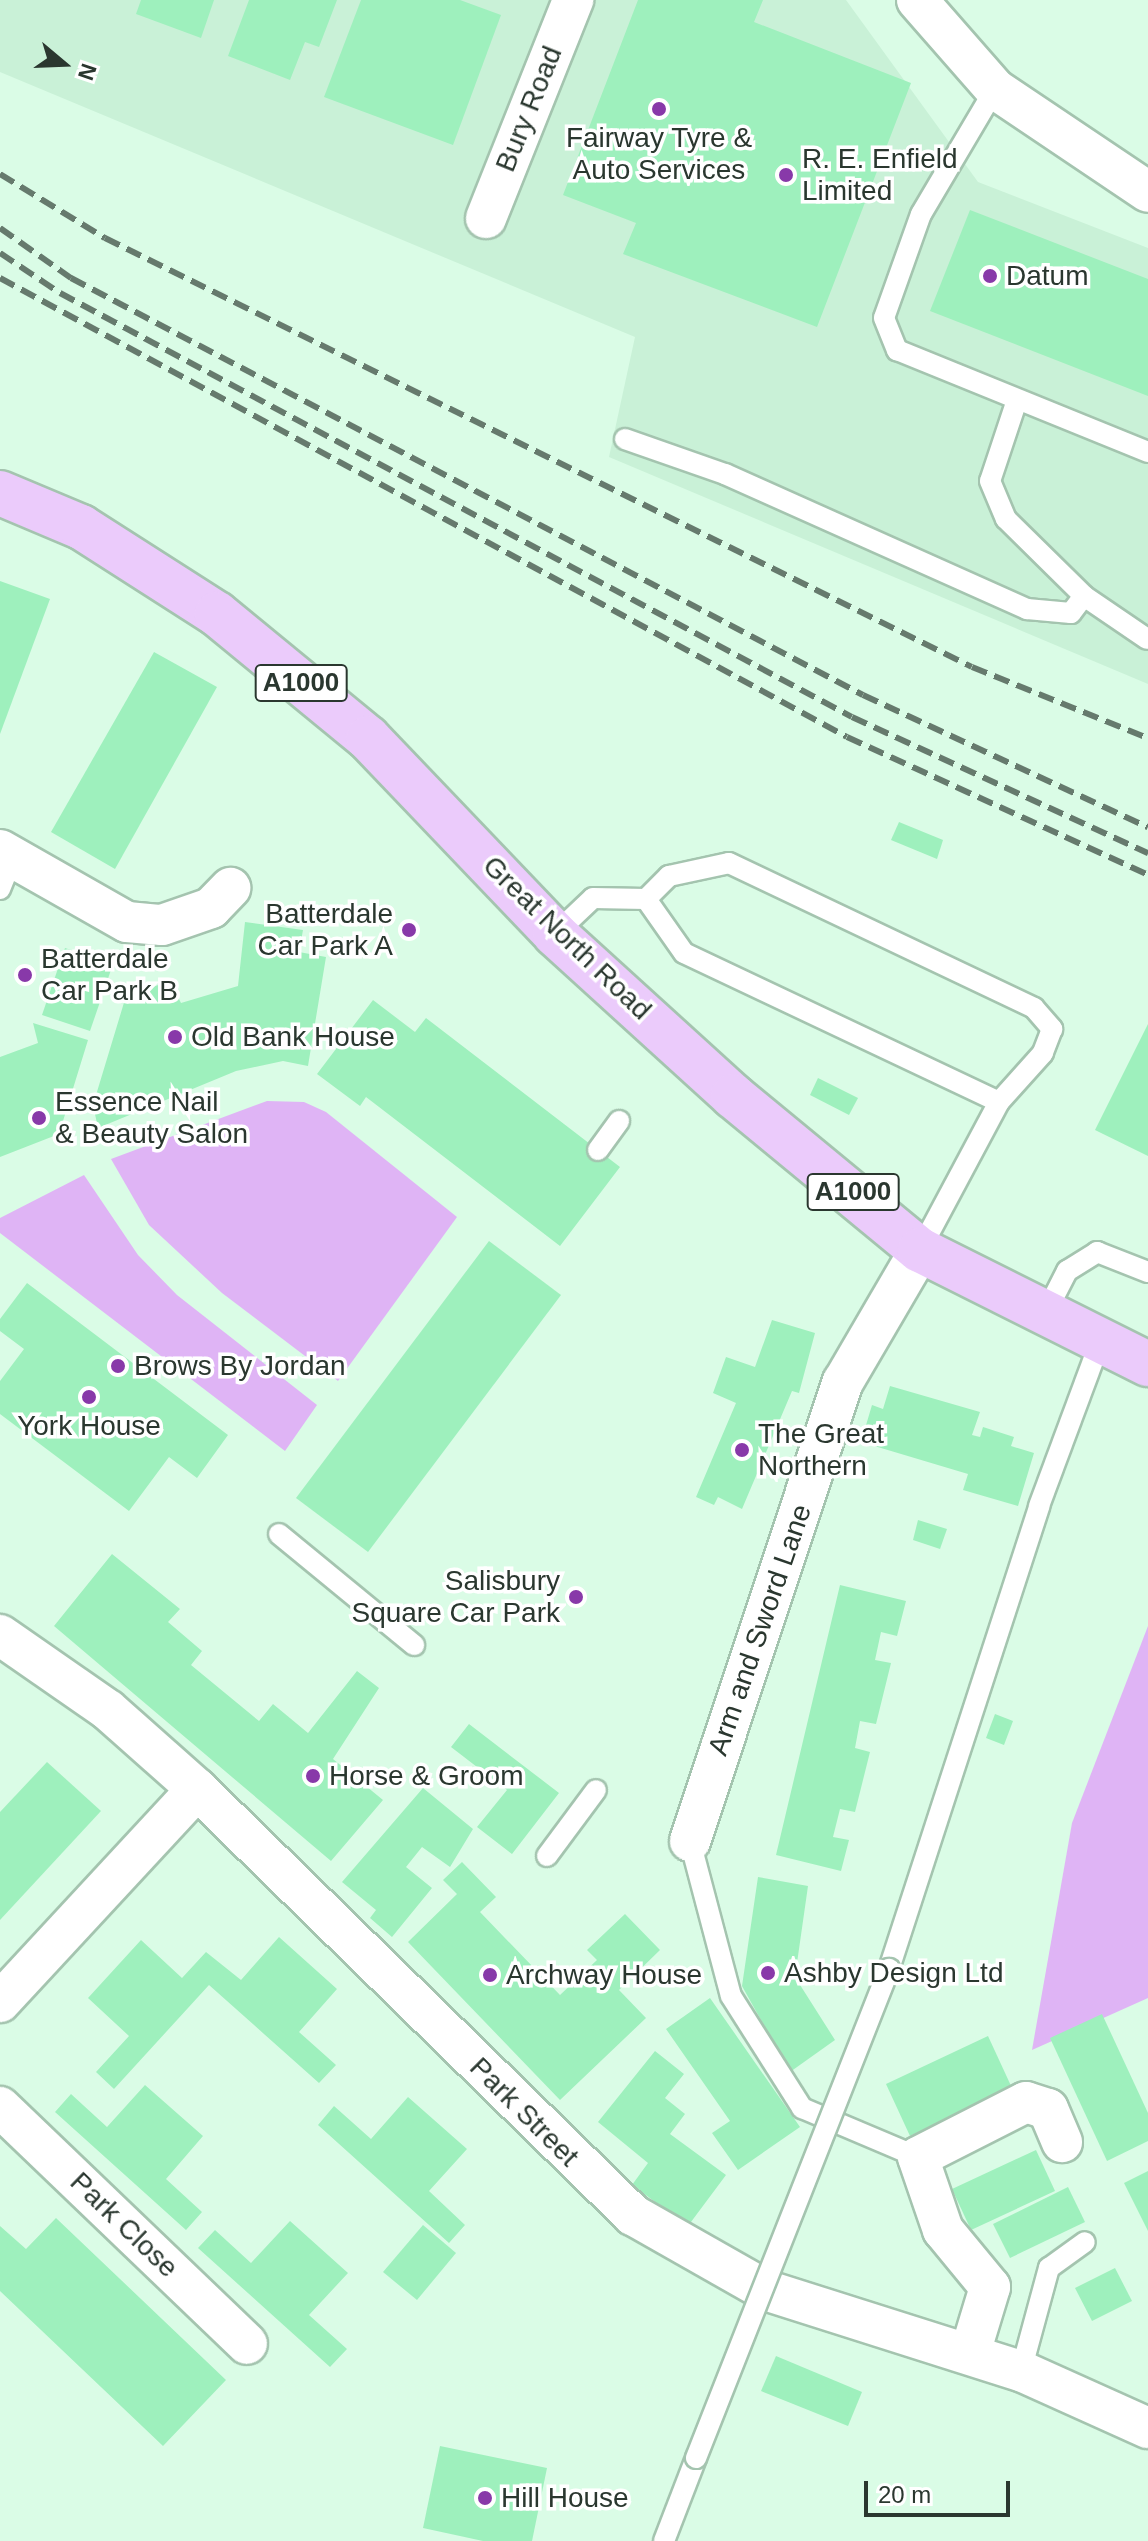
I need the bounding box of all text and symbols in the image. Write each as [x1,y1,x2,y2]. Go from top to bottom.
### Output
north arrow [24,24,104,104]
street label: Bury Road [489,41,569,177]
text: N [73,60,102,84]
marker: Fairway Tyre & Auto Services [650,100,668,118]
place label: Fairway Tyre & Auto Services [566,121,752,187]
place label: R. E. Enfield Limited [802,142,958,208]
marker: R. E. Enfield Limited [777,166,795,184]
place label: Datum [1006,259,1088,293]
marker: Datum [981,267,999,285]
road number: A1000 [253,661,349,705]
street label: Great North Road [476,849,658,1027]
place label: Batterdale Car Park A [256,897,393,963]
marker: Batterdale Car Park A [400,921,418,939]
place label: Batterdale Car Park B [41,942,178,1008]
marker: Batterdale Car Park B [16,966,34,984]
place label: Old Bank House [191,1020,395,1054]
marker: Old Bank House [166,1028,184,1046]
place label: Essence Nail & Beauty Salon [55,1085,248,1151]
marker: Essence Nail & Beauty Salon [30,1109,48,1127]
road number: A1000 [805,1170,901,1214]
place label: Brows By Jordan [134,1349,346,1383]
marker: Brows By Jordan [109,1357,127,1375]
marker: York House [80,1388,98,1406]
place label: York House [17,1409,161,1443]
place label: The Great Northern [758,1417,884,1483]
marker: The Great Northern [733,1441,751,1459]
street label: Arm and Sword Lane [701,1500,819,1760]
place label: Salisbury Square Car Park [351,1564,560,1630]
marker: Salisbury Square Car Park [567,1588,585,1606]
place label: Horse & Groom [329,1759,523,1793]
marker: Horse & Groom [304,1767,322,1785]
place label: Ashby Design Ltd [784,1956,1003,1990]
place label: Archway House [506,1958,702,1992]
marker: Ashby Design Ltd [759,1964,777,1982]
marker: Archway House [481,1966,499,1984]
street label: Park Street [463,2051,585,2173]
street label: Park Close [63,2165,185,2285]
scale bar [868,2465,1014,2515]
place label: Hill House [501,2481,629,2515]
text: 20 m [878,2481,931,2508]
marker: Hill House [476,2489,494,2507]

